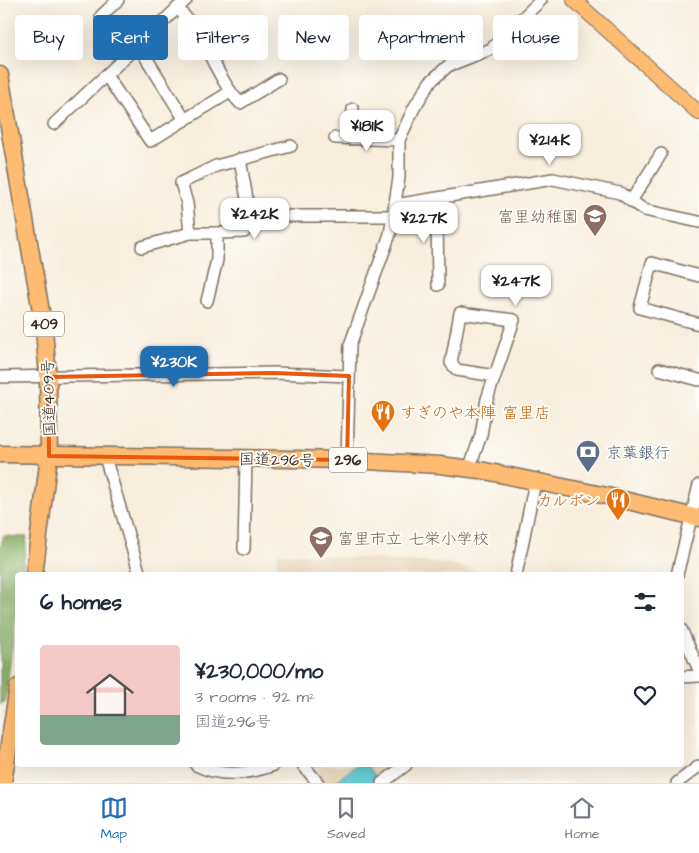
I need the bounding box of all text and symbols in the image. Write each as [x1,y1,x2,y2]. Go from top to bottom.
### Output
chip: Buy [15,15,83,60]
chip: Rent [93,15,168,60]
chip: Filters [178,15,268,60]
chip: New [278,15,349,60]
chip: Apartment [359,15,483,60]
chip: House [493,15,578,60]
pin: ¥181K [332,110,402,152]
text: ¥181K [351,115,383,137]
pin: ¥214K [515,124,585,166]
text: ¥214K [530,129,570,151]
pin: ¥242K [220,198,290,240]
pin: ¥227K [389,202,459,244]
text: ¥242K [231,203,279,225]
school or university icon: 富里幼稚園 [582,203,608,237]
place label: 富里幼稚園 [498,206,578,228]
text: ¥227K [401,207,447,229]
pin: ¥247K [481,264,551,307]
text: ¥247K [492,270,540,292]
road number: 409 [24,312,64,336]
pin: ¥230K [139,346,209,388]
text: ¥230K [151,351,197,373]
street label: 国道409号 [37,359,61,437]
restaurant icon: すぎのや本陣 富里店 [370,399,396,433]
place label: すぎのや本陣 富里店 [400,402,550,424]
bank icon: 京葉銀行 [575,439,601,473]
place label: 京葉銀行 [606,442,670,464]
street label: 国道296号 [239,448,315,472]
road number: 296 [329,448,367,472]
restaurant icon: カルボン [605,487,631,521]
place label: カルボン [537,490,600,512]
school or university icon: 富里市立 七栄小学校 [308,525,334,559]
place label: 富里市立 七栄小学校 [338,528,488,550]
text: 6 homes [40,588,122,617]
icon: filters [631,588,659,616]
text: ¥230,000/mo [195,657,323,686]
icon: home [80,665,140,725]
icon: heart [631,681,659,709]
text: 3 rooms · 92 m² [195,686,315,708]
text: 国道296号 [195,711,271,733]
tab: Map [100,794,128,844]
tab: Saved [327,794,365,844]
tab: Home [565,794,599,844]

